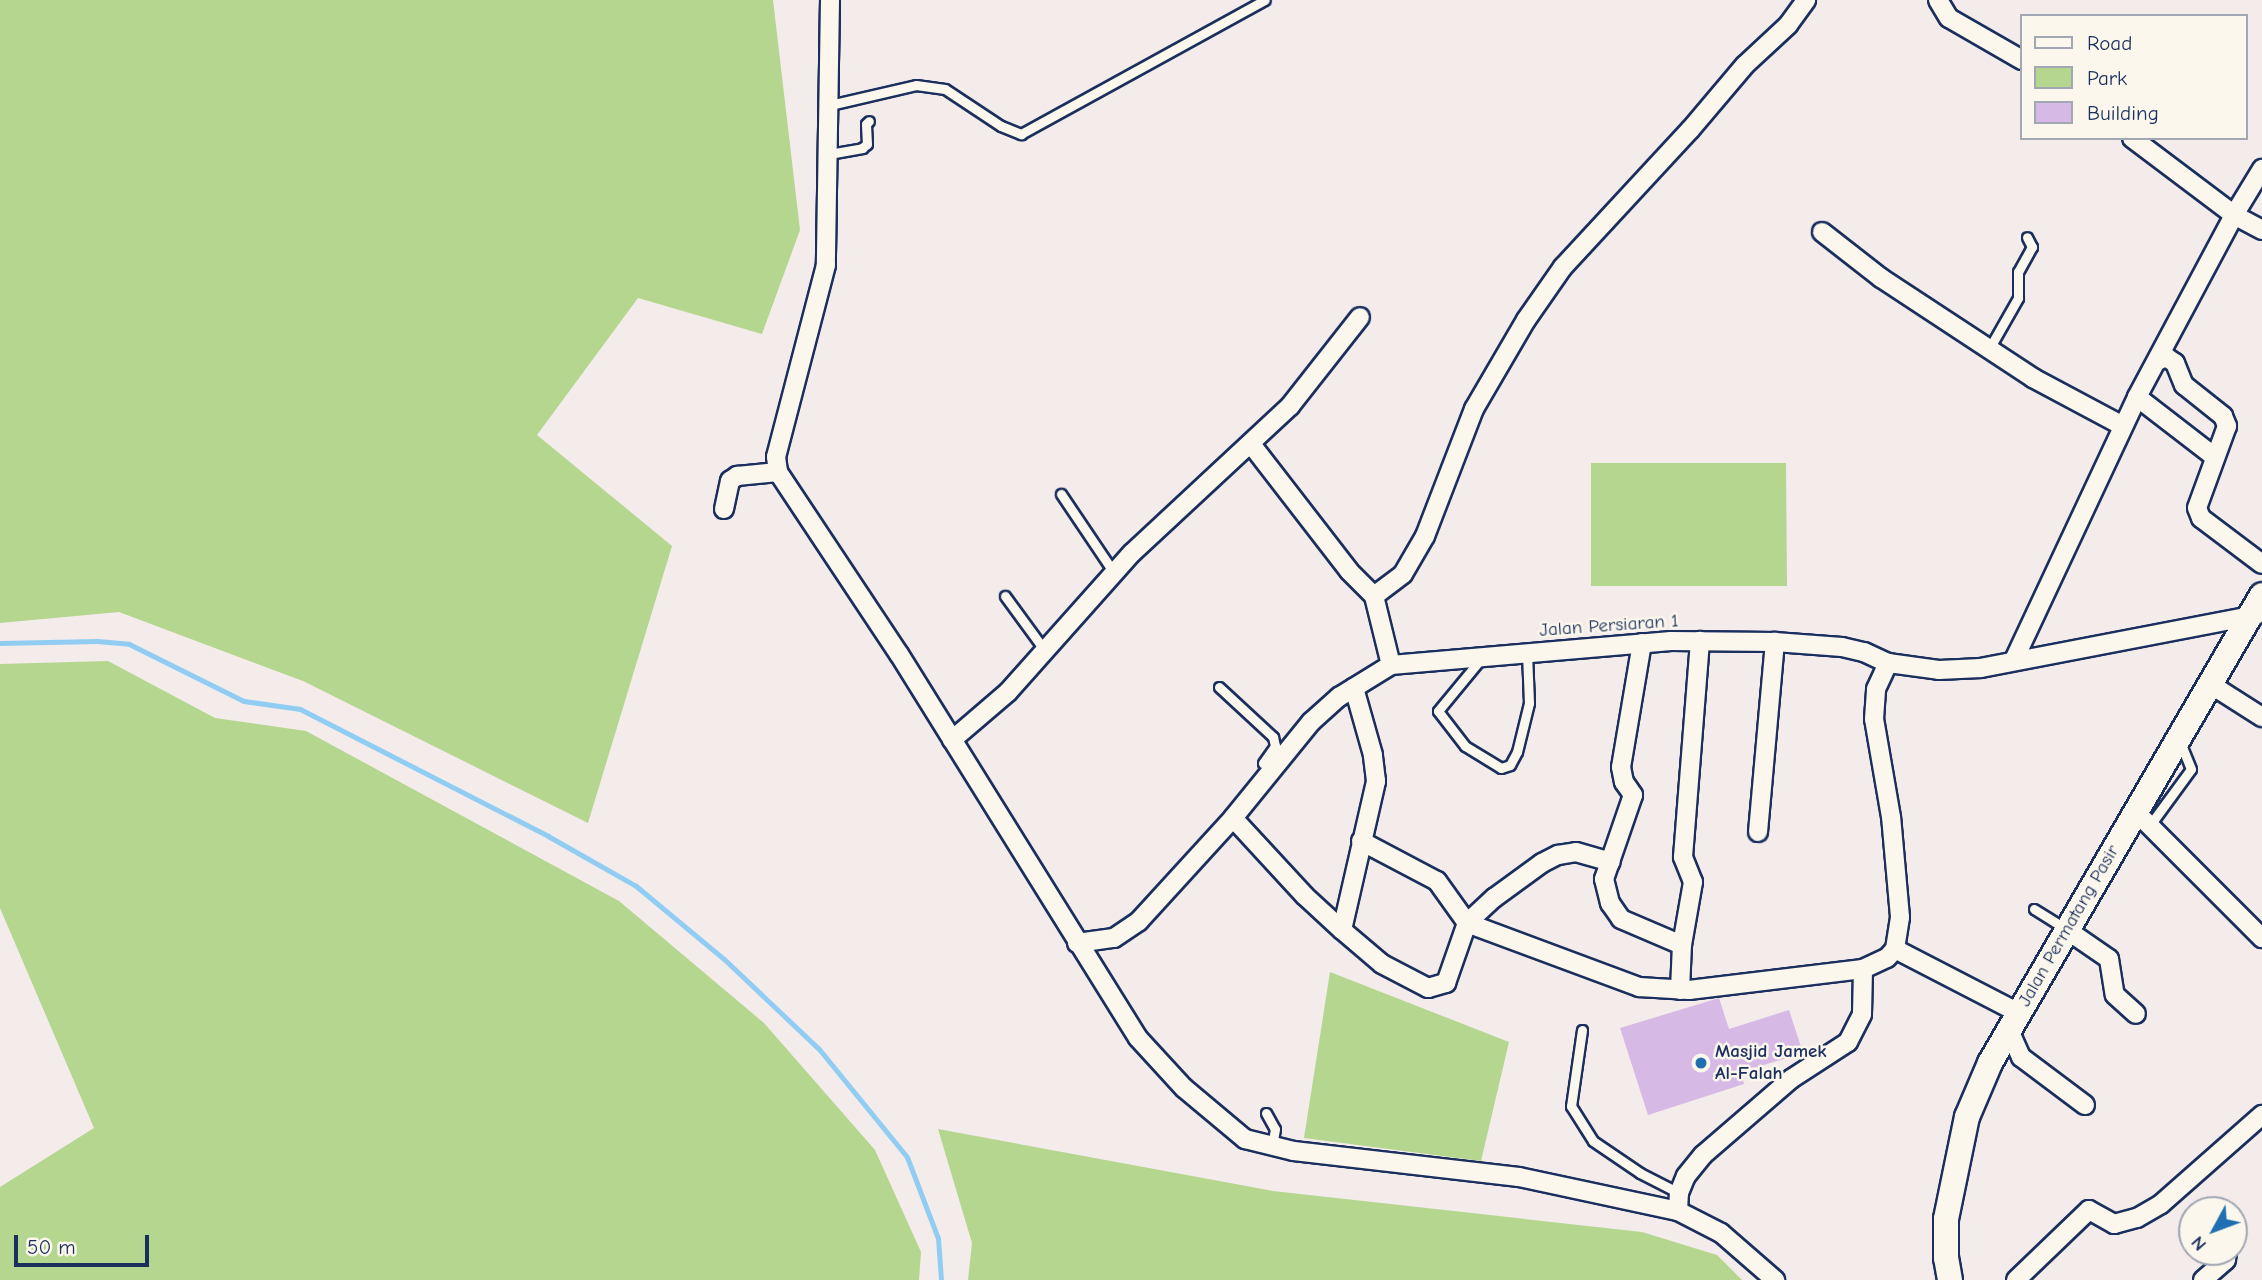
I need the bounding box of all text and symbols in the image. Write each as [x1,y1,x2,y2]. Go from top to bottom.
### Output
legend [2021,14,2248,140]
text: Road [2087,31,2132,55]
text: Park [2087,66,2127,90]
text: Building [2087,101,2159,125]
street label: Jalan Persiaran 1 [1539,610,1679,642]
street label: Jalan Permatang Pasir [2013,841,2125,1011]
place label: Masjid Jamek Al-Falah [1715,1041,1827,1085]
marker: Masjid Jamek Al-Falah [1693,1055,1709,1071]
north arrow [2178,1196,2248,1266]
scale bar [18,1220,152,1264]
text: N [2186,1232,2211,1255]
text: 50 m [27,1235,76,1259]

